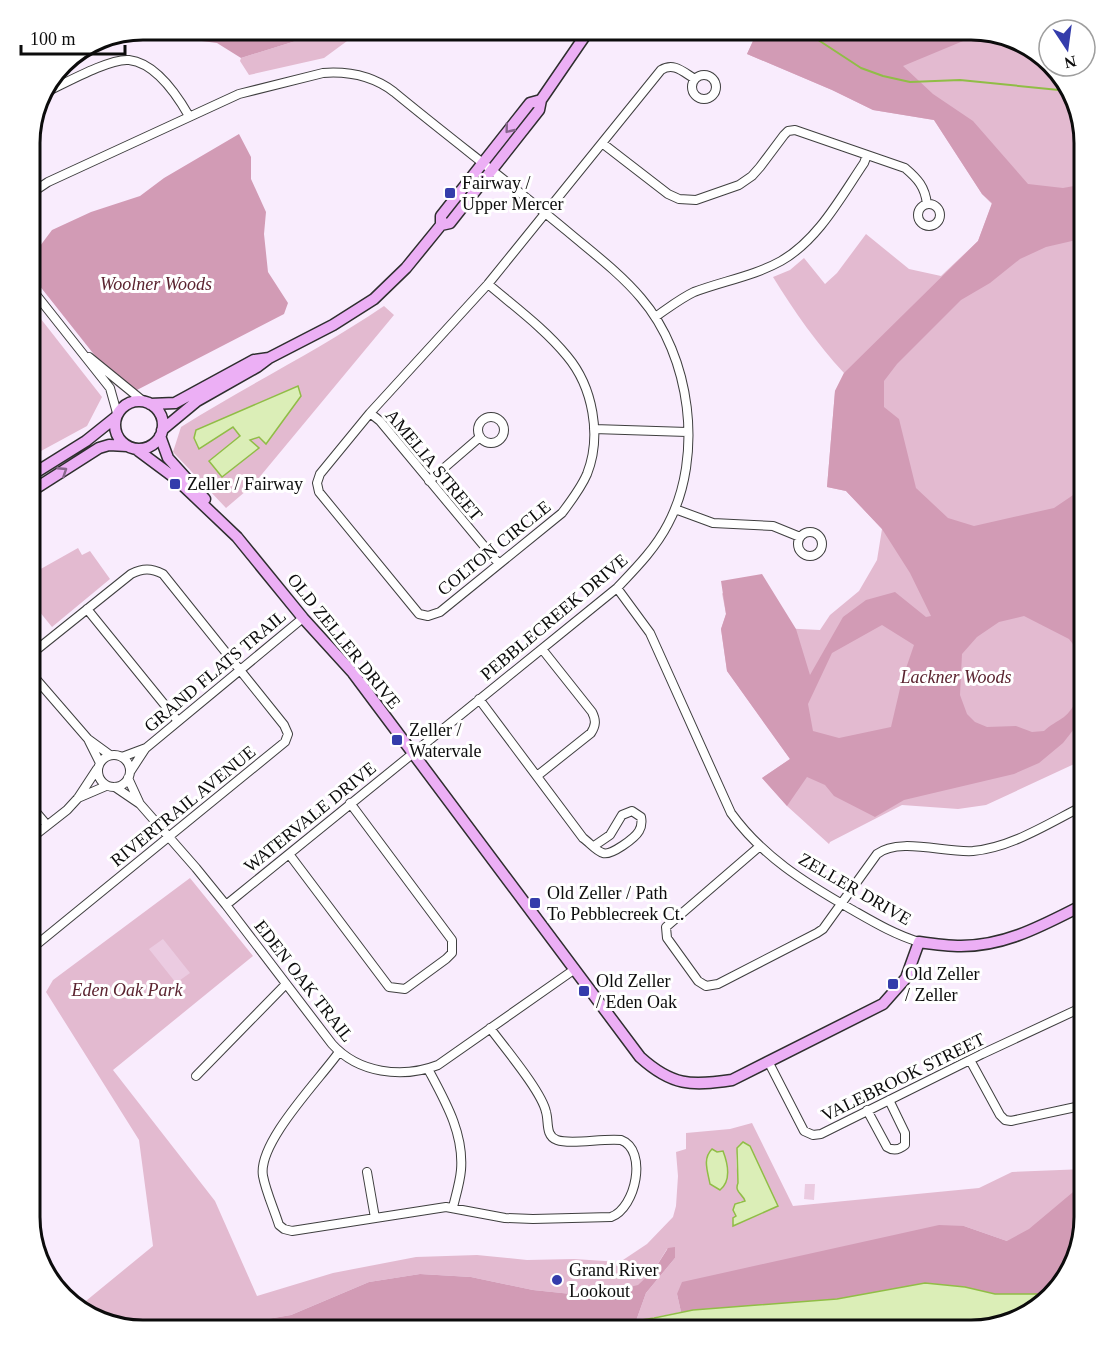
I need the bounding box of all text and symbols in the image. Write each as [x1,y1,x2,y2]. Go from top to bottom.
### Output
scale bar [21,18,124,56]
north arrow [1037,18,1097,78]
text: 100 m [30,29,76,49]
text: N [1062,53,1078,72]
one-way arrow [505,122,516,133]
place label: Fairway / Upper Mercer [462,173,563,214]
marker: Fairway / Upper Mercer [443,186,457,200]
park label: Woolner Woods [100,274,212,294]
street label: AMELIA STREET [382,405,486,525]
one-way arrow [56,467,67,478]
place label: Zeller / Fairway [187,474,303,494]
marker: Zeller / Fairway [168,477,182,491]
street label: COLTON CIRCLE [433,496,555,600]
street label: PEBBLECREEK DRIVE [477,550,631,684]
street label: OLD ZELLER DRIVE [283,569,405,713]
street label: GRAND FLATS TRAIL [140,606,290,736]
park label: Lackner Woods [900,667,1011,687]
place label: Zeller / Watervale [409,720,482,761]
marker: Zeller / Watervale [390,733,404,747]
street label: RIVERTRAIL AVENUE [107,741,259,871]
street label: WATERVALE DRIVE [240,758,380,876]
street label: ZELLER DRIVE [795,849,915,929]
place label: Old Zeller / Path To Pebblecreek Ct. [547,883,684,924]
marker: Old Zeller / Path To Pebblecreek Ct. [528,896,542,910]
street label: EDEN OAK TRAIL [250,916,358,1046]
place label: Old Zeller / Zeller [905,964,979,1005]
place label: Old Zeller / Eden Oak [596,971,677,1012]
marker: Old Zeller / Zeller [886,977,900,991]
park label: Eden Oak Park [71,980,183,1000]
marker: Old Zeller / Eden Oak [577,984,591,998]
street label: VALEBROOK STREET [818,1029,988,1125]
place label: Grand River Lookout [569,1260,658,1301]
marker: Grand River Lookout [550,1273,564,1287]

